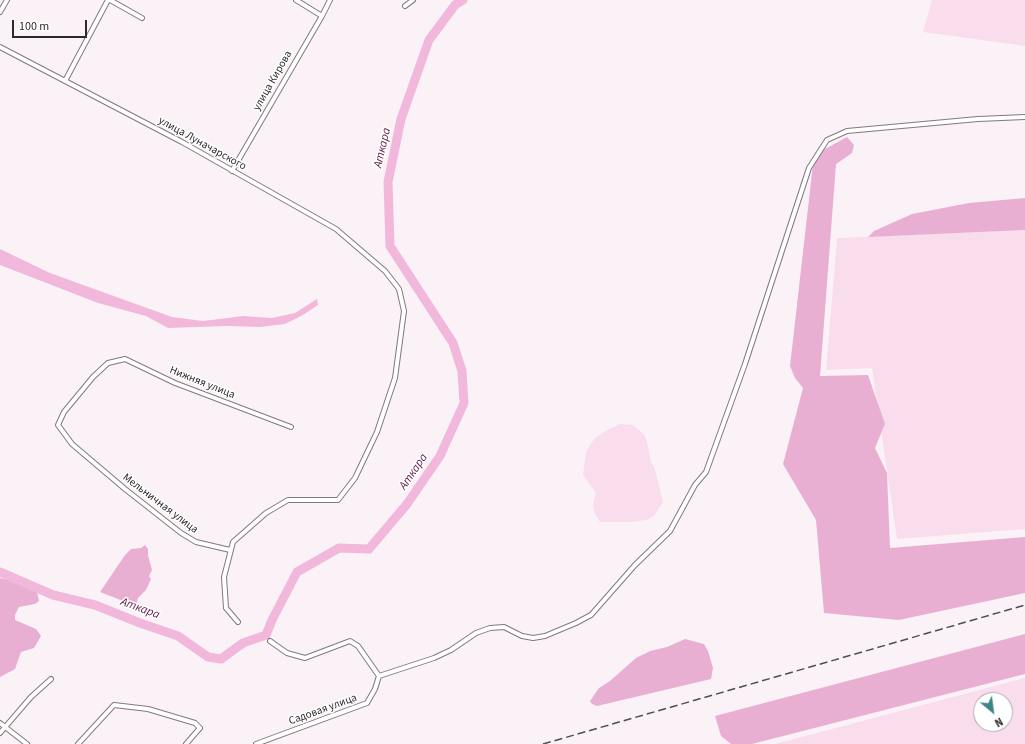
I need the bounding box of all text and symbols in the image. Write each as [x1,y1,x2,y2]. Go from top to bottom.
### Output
scale bar [14,12,89,38]
text: 100 m [19,18,49,35]
street label: улица Кирова [251,49,295,113]
street label: улица Луначарского [156,114,248,174]
water label: Аткара [371,127,395,169]
street label: Нижняя улица [167,364,237,402]
water label: Аткара [397,451,431,493]
street label: Мельничная улица [120,471,200,537]
water label: Аткара [118,595,162,623]
street label: Садовая улица [287,692,359,728]
north arrow [973,692,1013,732]
text: N [992,714,1005,730]

